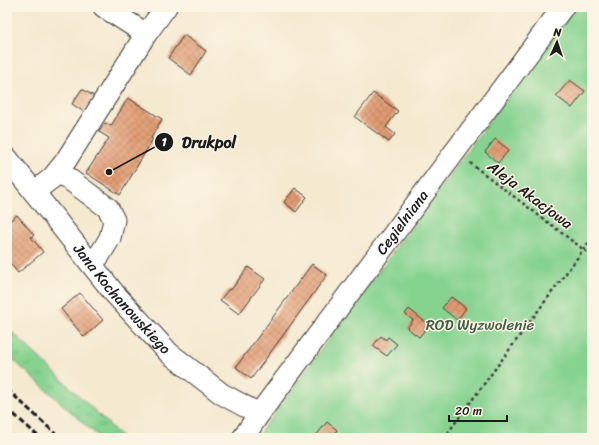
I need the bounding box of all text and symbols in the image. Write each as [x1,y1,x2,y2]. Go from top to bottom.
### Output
north arrow [537,22,577,62]
text: N [552,23,562,42]
callout: Drukpol [154,128,245,156]
text: Drukpol [182,128,238,157]
text: 1 [161,131,167,153]
street label: Aleja Akacjowa [481,154,579,236]
street label: Cegielniana [369,184,435,261]
street label: Jana Kochanowskiego [66,237,178,361]
park label: ROD Wyzwolenie [426,312,535,338]
scale bar [449,397,507,423]
text: 20 m [455,400,482,422]

